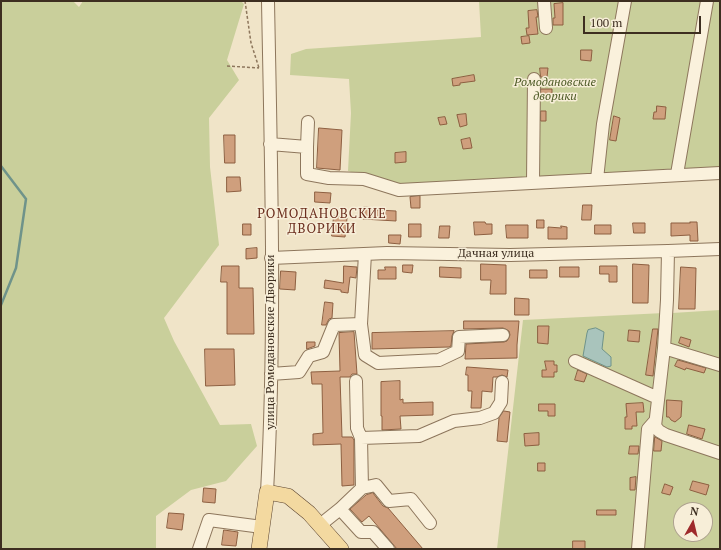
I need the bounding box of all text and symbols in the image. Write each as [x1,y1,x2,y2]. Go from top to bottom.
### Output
scale bar [585,8,703,34]
text: 100 m [590,15,622,30]
park label: Ромодановские дворики [514,76,596,104]
district label: РОМОДАНОВСКИЕ ДВОРИКИ [257,206,387,237]
street label: Дачная улица [458,247,534,261]
street label: улица Ромодановские Дворики [264,254,278,430]
north arrow [673,502,713,542]
text: N [689,504,700,519]

